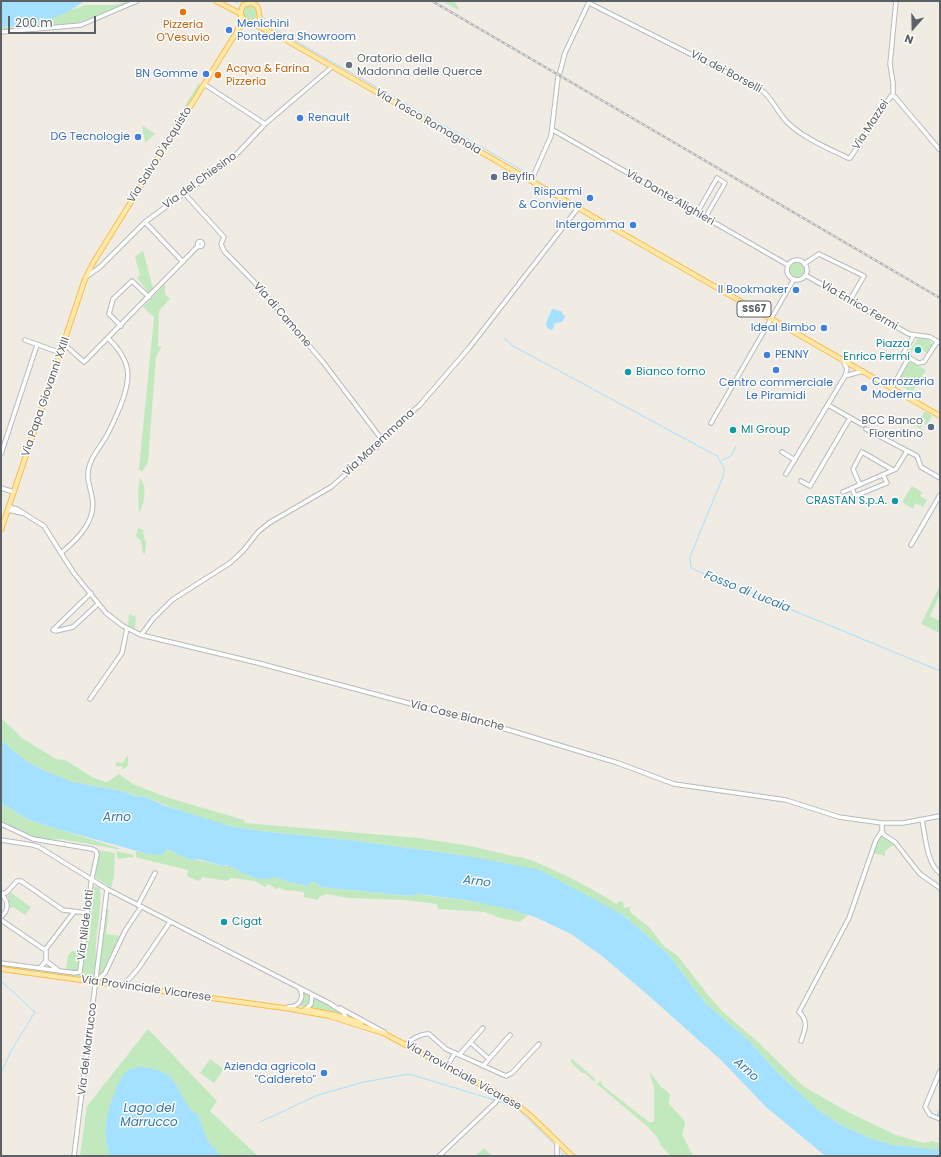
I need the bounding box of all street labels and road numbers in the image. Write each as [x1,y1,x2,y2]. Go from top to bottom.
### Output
street label: Via dei Borselli [688,48,764,96]
street label: Via Tosco Romagnola [373,86,483,158]
street label: Via Mazzei [850,98,892,152]
street label: Via Salvo D'Acquisto [125,105,195,205]
street label: Via del Chiesino [161,150,239,212]
street label: Via Dante Alighieri [623,167,717,229]
street label: Via Enrico Fermi [818,278,900,334]
street label: Via di Camone [250,280,314,350]
road number: SS67 [737,301,771,317]
street label: Via Papa Giovanni XXIII [19,335,73,459]
street label: Via Maremmana [341,406,417,480]
street label: Via Case Bianche [409,698,505,734]
street label: Via Nilde Iotti [75,889,97,961]
street label: Via Provinciale Vicarese [80,973,212,1005]
street label: Via del Marrucco [76,1002,100,1096]
street label: Via Provinciale Vicarese [403,1038,523,1114]

